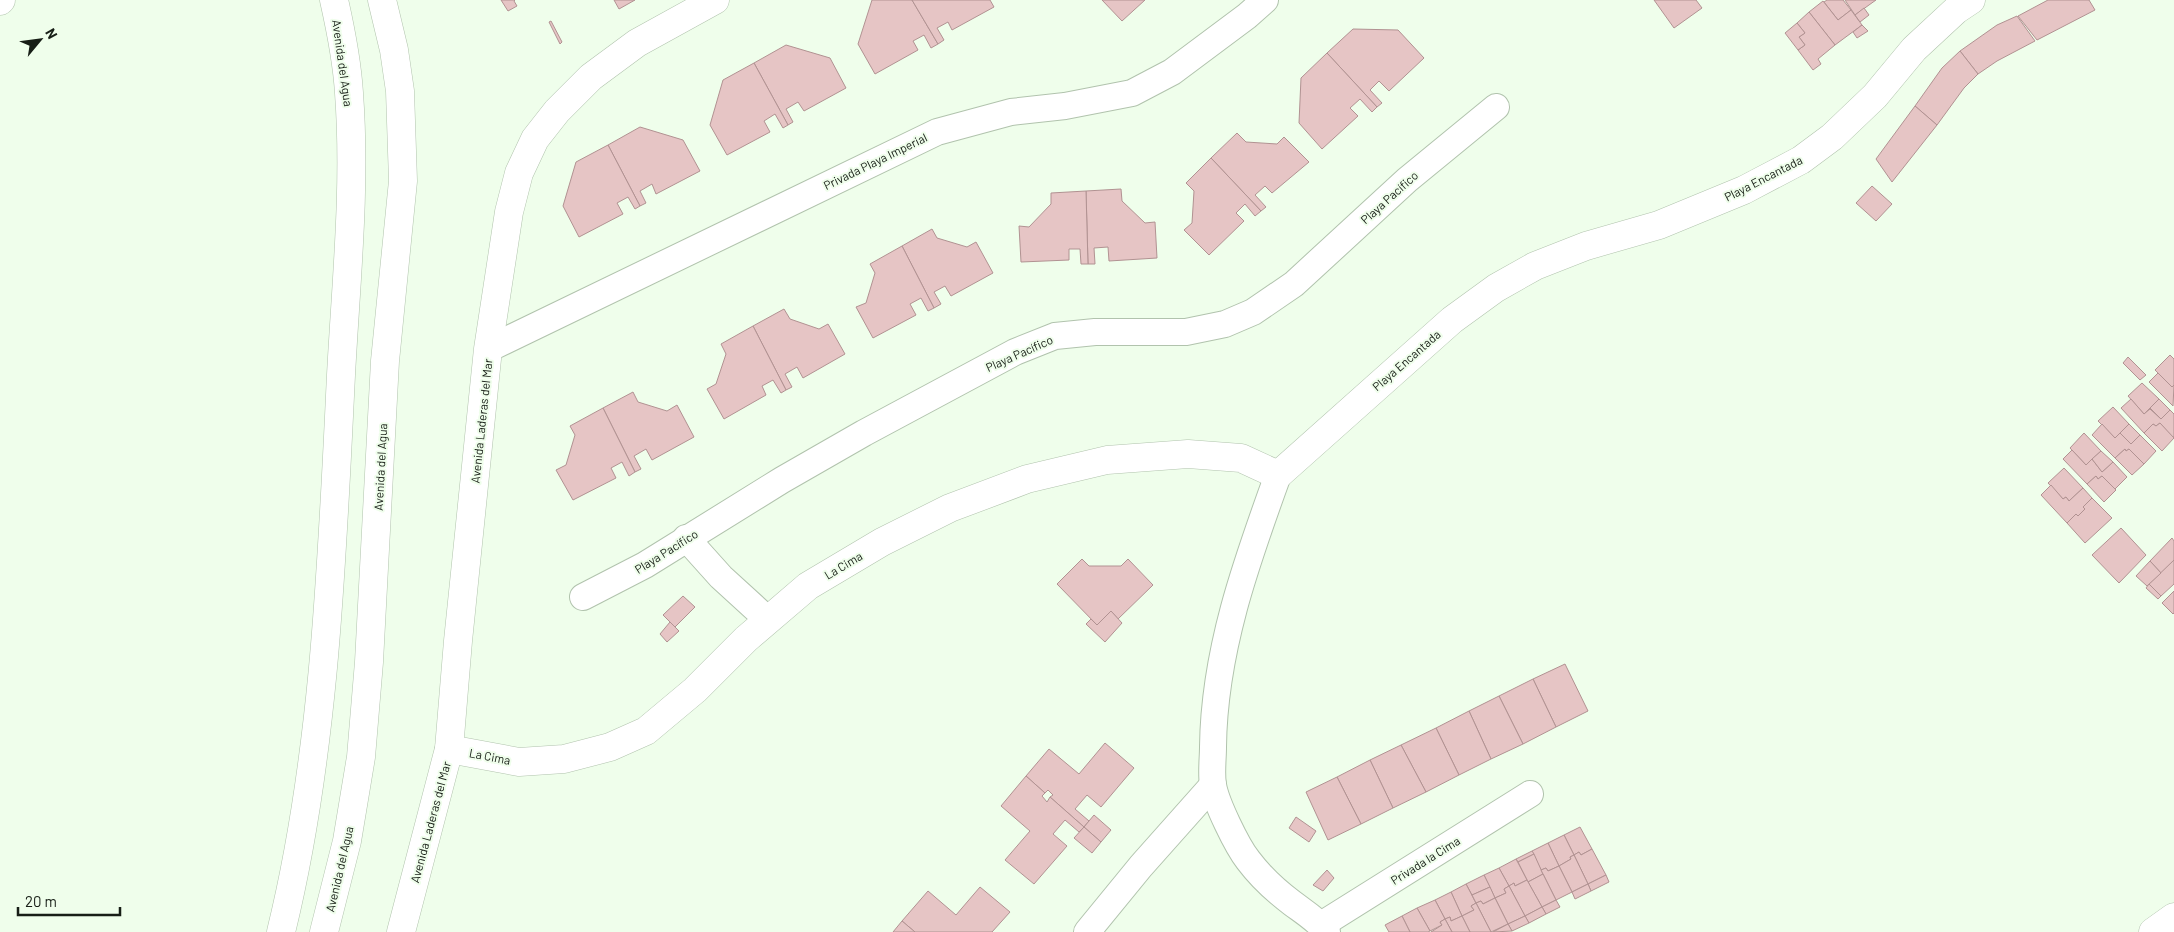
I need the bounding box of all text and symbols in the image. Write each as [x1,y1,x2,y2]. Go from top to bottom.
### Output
north arrow [15,15,65,65]
street label: Avenida del Agua [330,19,356,107]
text: N [42,25,61,42]
street label: Privada Playa Imperial [821,130,929,192]
street label: Playa Encantada [1722,152,1804,204]
street label: Playa Pacífico [1358,168,1420,226]
street label: Playa Encantada [1369,327,1443,393]
street label: Playa Pacífico [983,332,1055,374]
street label: Avenida Laderas del Mar [467,357,495,484]
street label: Avenida del Agua [371,423,389,511]
street label: Playa Pacífico [632,526,700,576]
street label: La Cima [822,548,864,582]
street label: La Cima [468,745,512,767]
street label: Avenida Laderas del Mar [407,759,453,884]
street label: Avenida del Agua [322,825,356,913]
street label: Privada la Cima [1388,833,1462,887]
scale bar [18,884,120,916]
text: 20 m [25,892,57,910]

